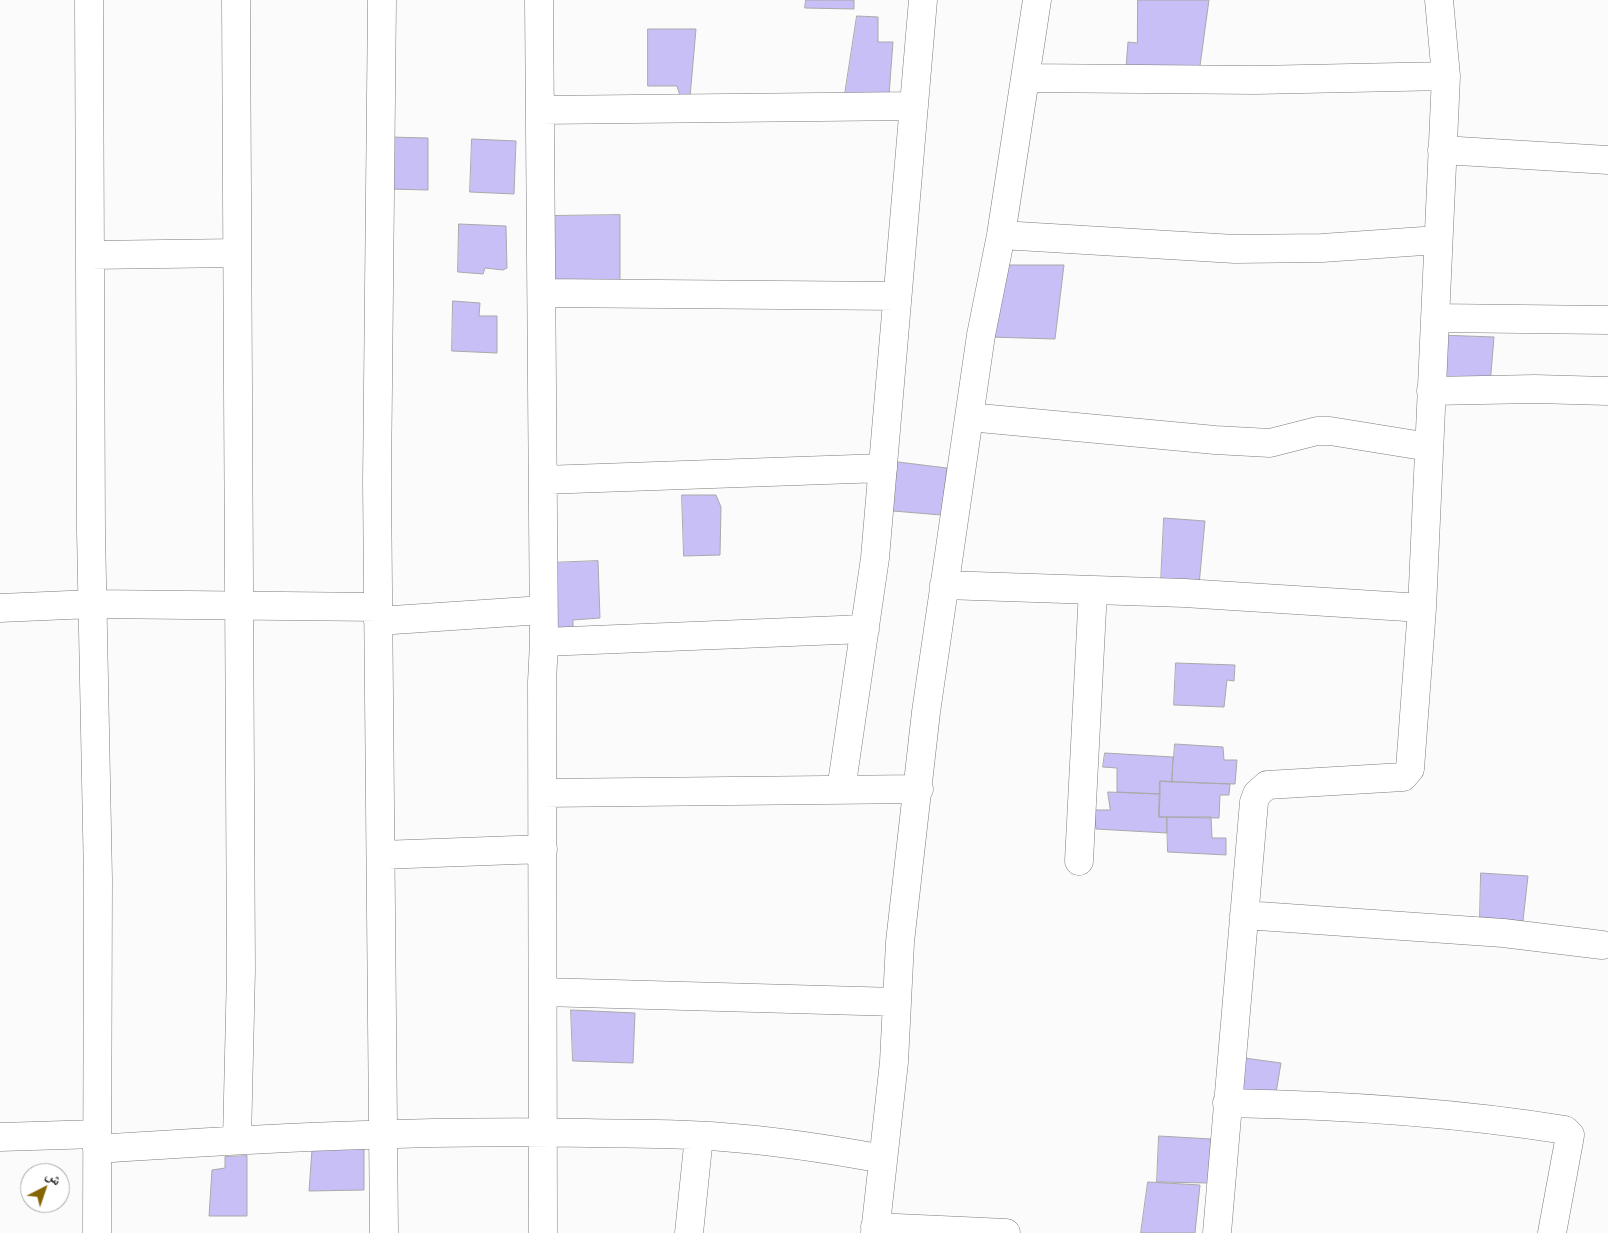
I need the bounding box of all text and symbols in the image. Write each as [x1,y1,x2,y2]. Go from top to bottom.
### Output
north arrow [20,1163,70,1213]
text: ش [43,1166,66,1188]

